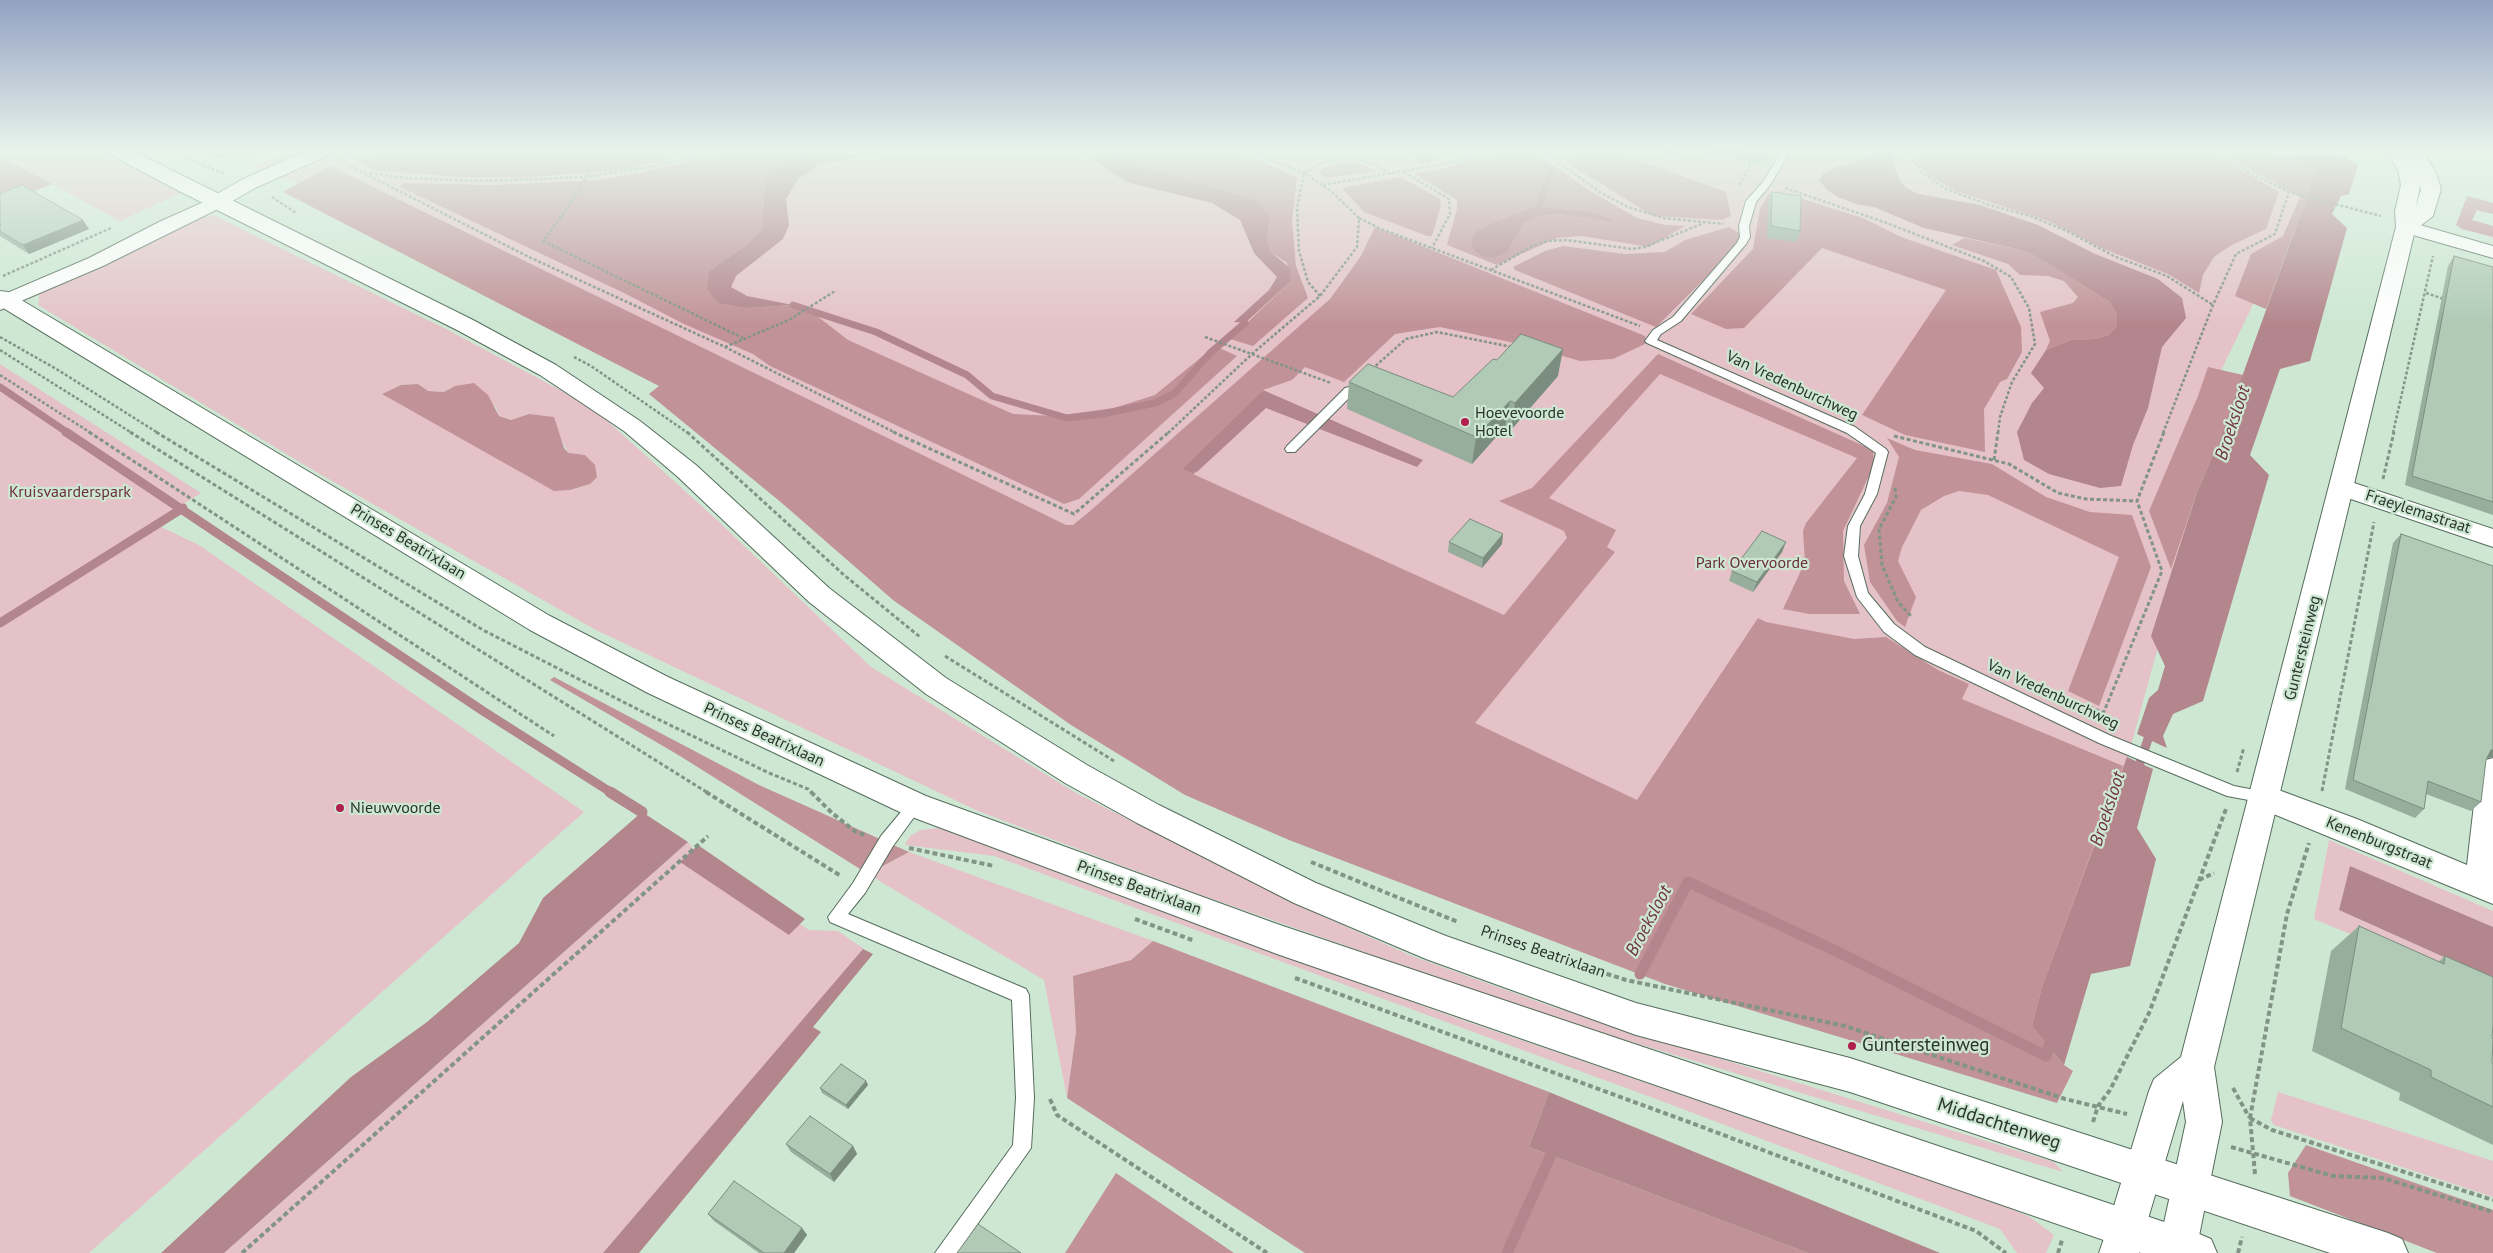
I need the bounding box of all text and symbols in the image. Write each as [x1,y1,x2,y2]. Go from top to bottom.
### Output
street label: Van Vredenburchweg [1723,347,1861,425]
water label: Broeksloot [2211,383,2255,463]
place label: Hoevevoorde Hotel [1475,403,1564,441]
marker: Hoevevoorde Hotel [1459,416,1471,428]
park label: Kruisvaarderspark [9,482,131,502]
street label: Fraeylemastraat [2363,486,2473,538]
street label: Prinses Beatrixlaan [347,500,469,584]
park label: Park Overvoorde [1696,553,1808,573]
street label: Guntersteinweg [2281,594,2325,702]
street label: Van Vredenburchweg [1984,656,2122,734]
street label: Prinses Beatrixlaan [701,699,827,771]
water label: Broeksloot [2086,769,2130,849]
place label: Nieuwvoorde [350,798,441,818]
marker: Nieuwvoorde [334,802,346,814]
street label: Kenenburgstraat [2323,813,2435,873]
street label: Prinses Beatrixlaan [1074,857,1204,919]
water label: Broeksloot [1621,882,1677,960]
street label: Prinses Beatrixlaan [1478,922,1608,982]
place label: Guntersteinweg [1862,1035,1989,1057]
marker: Guntersteinweg [1846,1040,1858,1052]
street label: Middachtenweg [1934,1093,2064,1155]

